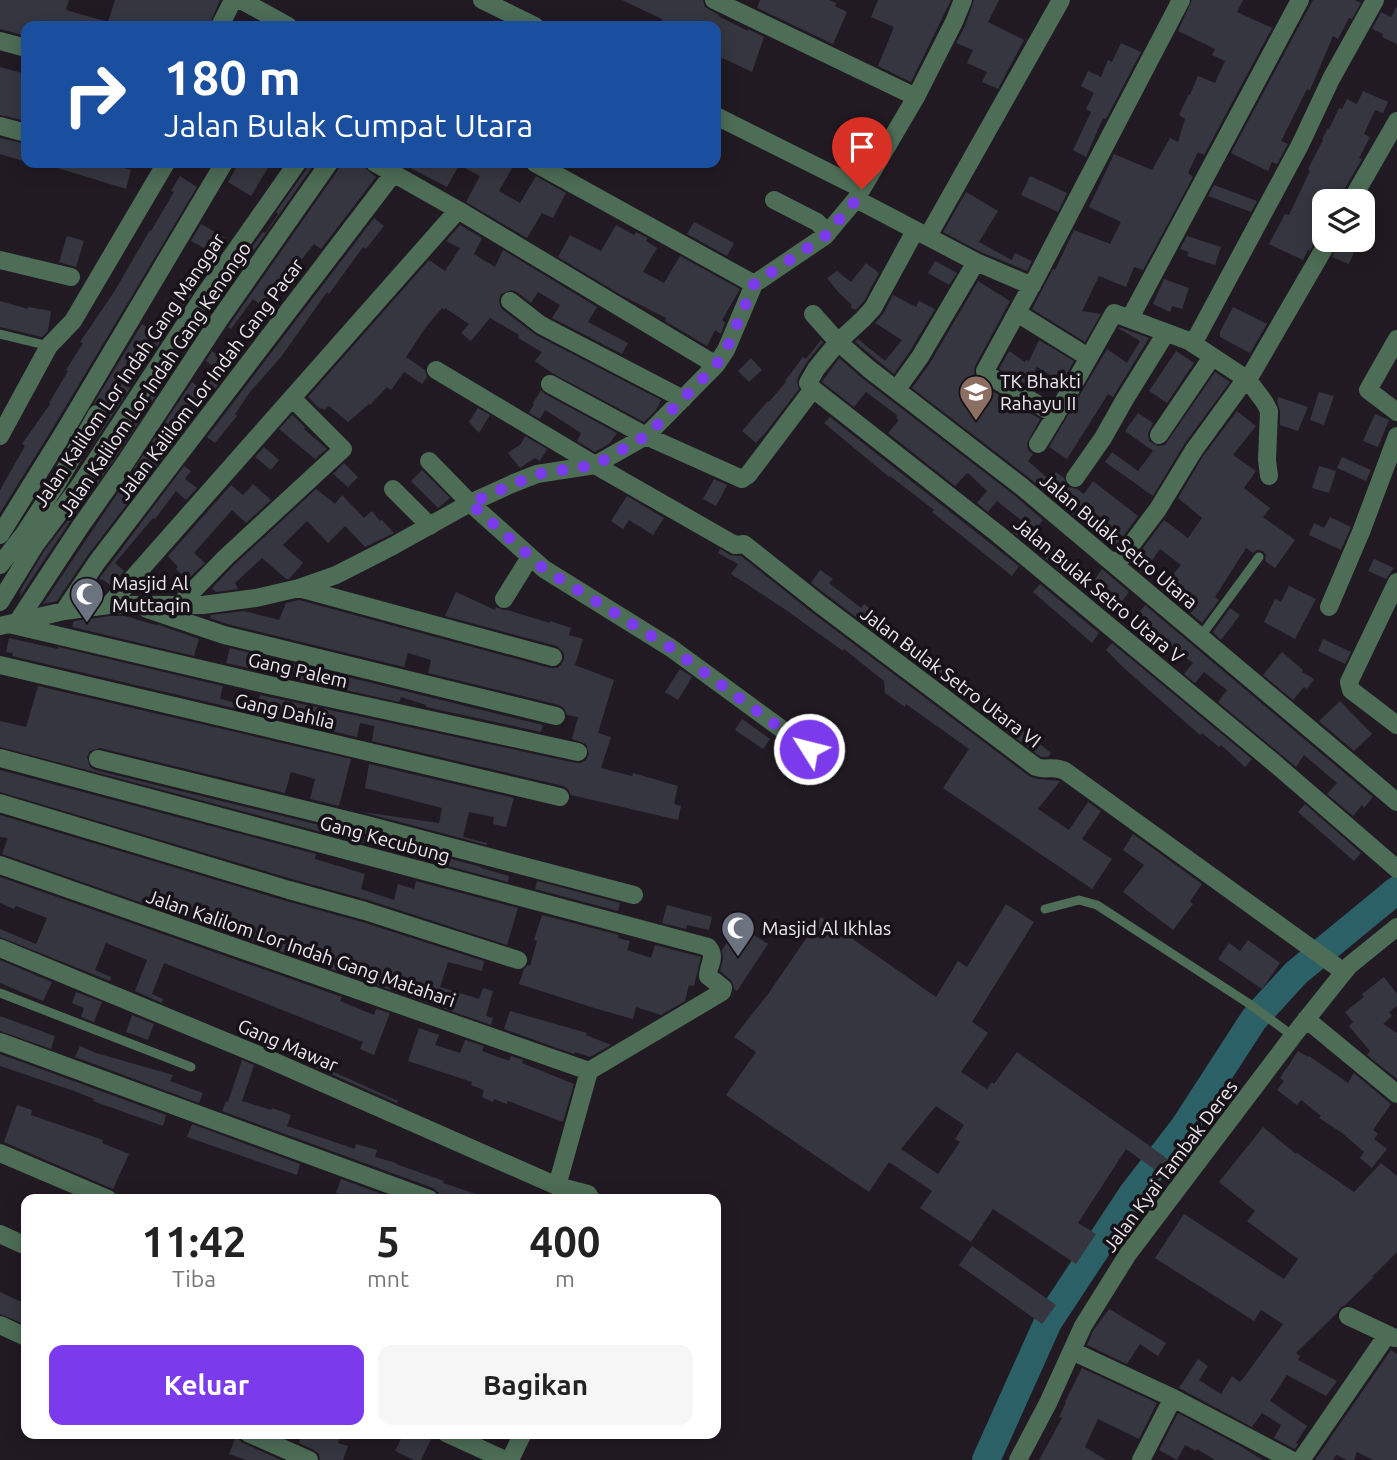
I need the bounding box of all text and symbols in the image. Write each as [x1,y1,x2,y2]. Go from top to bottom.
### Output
icon: right [49,49,140,140]
text: 180 m [164,49,301,104]
text: Jalan Bulak Cumpat Utara [164,107,533,143]
pin [832,117,892,189]
icon: arrive [843,128,881,166]
map controls [1312,189,1375,252]
button: layers [1312,189,1375,252]
street label: Jalan Kalilom Lor Indah Gang Manggar [29,229,229,511]
street label: Jalan Kalilom Lor Indah Gang Kenongo [55,238,255,520]
street label: Jalan Kalilom Lor Indah Gang Pacar [112,254,308,504]
place label: TK Bhakti Rahayu II [1000,370,1081,414]
school or university icon: TK Bhakti Rahayu II [957,373,995,422]
street label: Jalan Bulak Setro Utara [1036,469,1202,613]
street label: Jalan Bulak Setro Utara V [1010,513,1188,667]
place label: Masjid Al Muttaqin [112,572,191,616]
mosque icon: Masjid Al Muttaqin [68,575,106,624]
street label: Jalan Bulak Setro Utara VI [857,602,1045,752]
street label: Gang Palem [246,648,350,692]
street label: Gang Dahlia [233,689,337,733]
position arrow [772,712,846,786]
street label: Gang Kecubung [318,811,452,867]
street label: Jalan Kalilom Lor Indah Gang Matahari [144,885,458,1011]
mosque icon: Masjid Al Ikhlas [719,909,757,958]
place label: Masjid Al Ikhlas [762,917,891,939]
street label: Gang Mawar [235,1014,341,1076]
street label: Jalan Kyai Tambak Deres [1098,1076,1242,1256]
text: 11:42 [141,1218,247,1265]
text: 5 [376,1218,400,1265]
text: 400 [529,1218,601,1265]
text: Tiba [172,1266,216,1291]
text: mnt [367,1266,409,1291]
text: m [555,1266,575,1291]
button: Keluar [49,1345,364,1425]
button: Bagikan [378,1345,693,1425]

